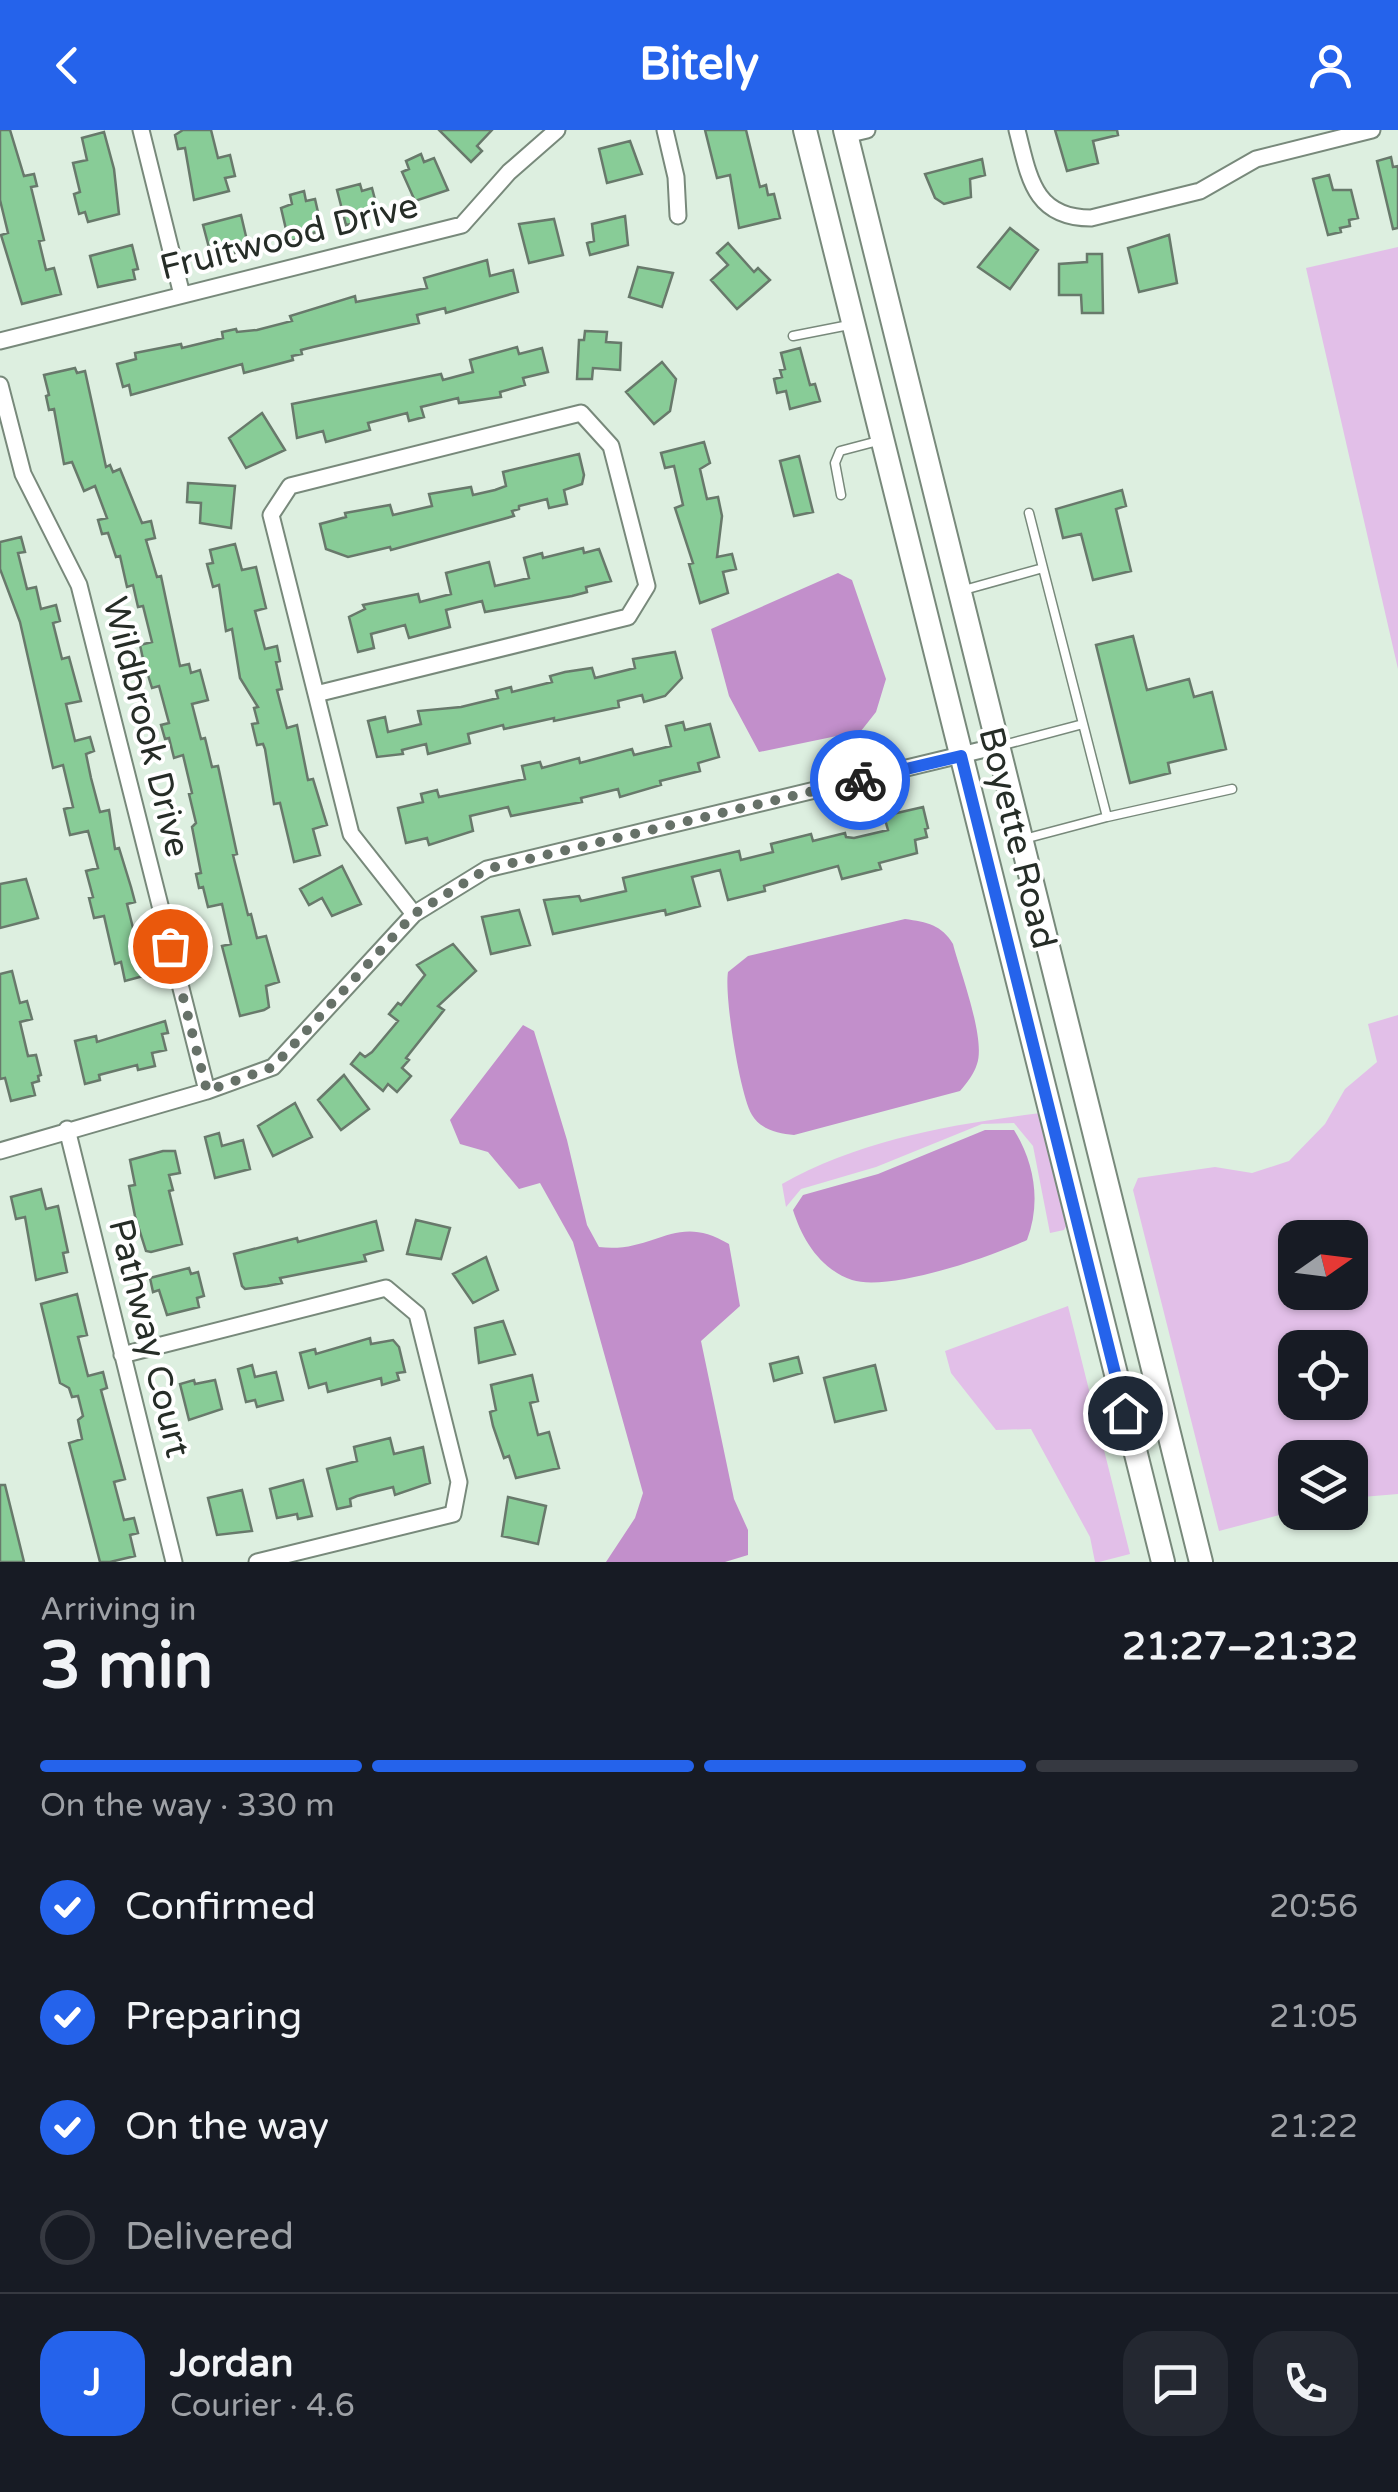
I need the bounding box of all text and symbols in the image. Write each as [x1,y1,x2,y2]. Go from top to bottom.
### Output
icon: back [40,38,95,93]
text: Bitely [639,38,759,92]
icon: person [1303,38,1358,93]
street label: Fruitwood Drive [156,185,422,289]
street label: Wildbrook Drive [93,593,199,861]
street label: Boyette Road [969,723,1065,953]
courier [810,730,910,830]
icon: bike [833,753,888,808]
pin [128,904,213,989]
icon: bag [143,919,198,974]
street label: Pathway Court [99,1214,199,1462]
north arrow [1278,1220,1368,1310]
map controls [1278,1220,1368,1530]
button: locate [1278,1330,1368,1420]
pin [1083,1371,1168,1456]
icon: home [1098,1386,1153,1441]
button: layers [1278,1440,1368,1530]
text: Arriving in [40,1591,197,1629]
text: 21:27–21:32 [1122,1624,1358,1670]
text: 3 min [40,1627,213,1706]
text: On the way · 330 m [40,1787,335,1825]
icon: check [40,1880,95,1935]
text: Confirmed [125,1884,316,1930]
text: 20:56 [1269,1888,1358,1926]
icon: check [40,1990,95,2045]
text: Preparing [125,1994,302,2040]
text: 21:05 [1269,1998,1358,2036]
icon: check [40,2100,95,2155]
text: On the way [125,2104,329,2150]
text: 21:22 [1269,2108,1358,2146]
text: Delivered [125,2214,294,2260]
button: chat [1123,2331,1228,2436]
button: phone [1253,2331,1358,2436]
text: Jordan [170,2341,293,2387]
text: J [84,2360,101,2406]
text: Courier · 4.6 [170,2387,355,2425]

